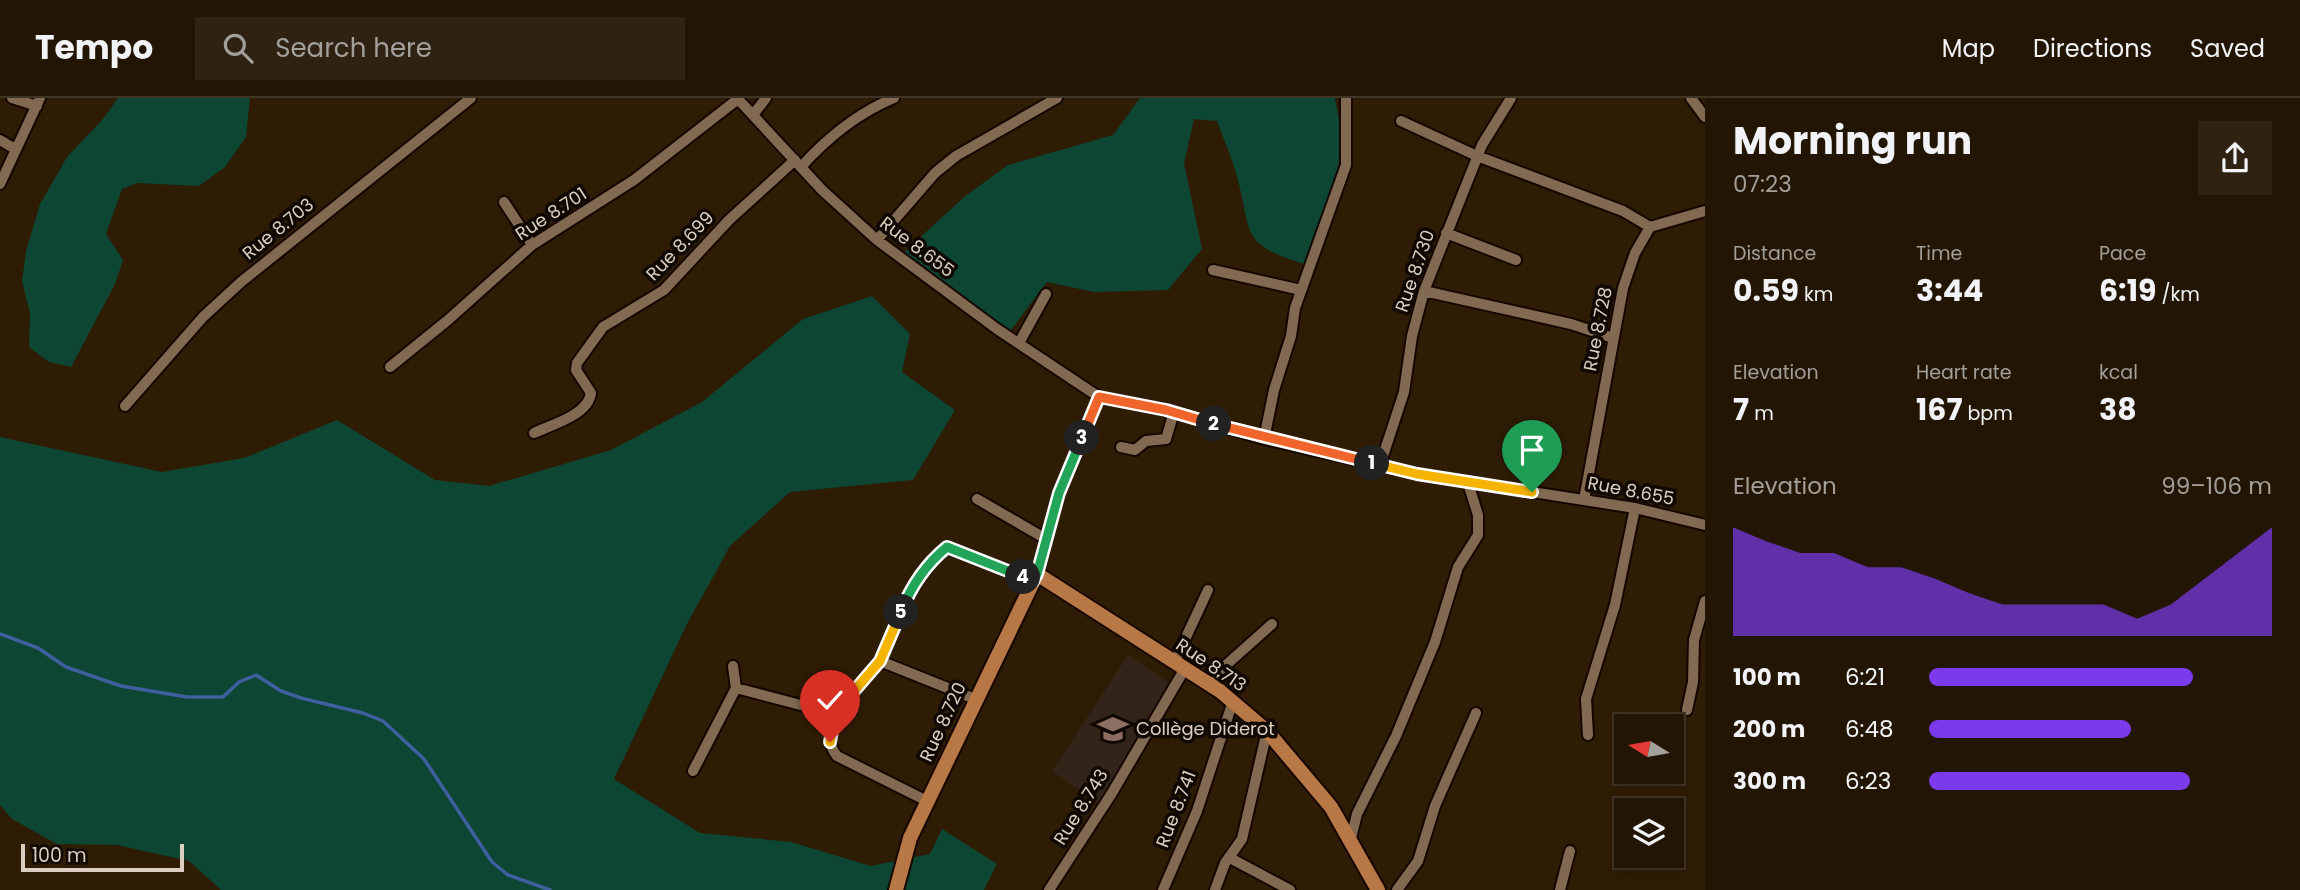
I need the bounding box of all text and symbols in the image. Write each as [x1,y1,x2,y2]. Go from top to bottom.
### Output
search box [195,17,685,80]
text: Tempo [35,24,153,71]
icon: search [219,29,257,67]
text: Search here [275,30,432,66]
text: Map [1942,32,1995,65]
text: Directions [2033,32,2152,65]
text: Saved [2190,32,2265,65]
text: Morning run [1733,114,1972,167]
button: share [2198,121,2272,195]
text: 07:23 [1733,168,1792,200]
street label: Rue 8.701 [510,181,591,246]
street label: Rue 8.703 [237,192,319,265]
street label: Rue 8.699 [640,205,719,286]
street label: Rue 8.655 [875,210,960,283]
street label: Rue 8.730 [1389,226,1440,315]
text: Distance [1733,240,1816,267]
text: Time [1916,240,1962,267]
text: Pace [2099,240,2146,267]
text: 0.59 [1733,269,1799,312]
text: 3:44 [1916,269,1983,312]
text: 6:19 [2099,269,2156,312]
text: km [1799,281,1833,308]
text: /km [2156,281,2200,308]
street label: Rue 8.728 [1577,285,1618,373]
text: Elevation [1733,359,1819,386]
text: Heart rate [1916,359,2011,386]
text: kcal [2099,359,2138,386]
text: 7 [1733,388,1749,431]
text: 167 [1916,388,1962,431]
text: 38 [2099,388,2137,431]
text: m [1749,400,1774,427]
text: bpm [1962,400,2013,427]
pin: 2 [1196,406,1232,442]
text: 2 [1208,410,1219,437]
pin: 3 [1064,420,1100,456]
pin [1502,420,1562,492]
text: 3 [1076,424,1087,451]
icon: arrive [1513,431,1551,469]
pin: 1 [1354,446,1390,480]
text: 1 [1368,449,1375,476]
street label: Rue 8.655 [1586,470,1676,511]
text: Elevation [1733,470,1837,502]
text: 99–106 m [2161,470,2272,502]
pin: 4 [1006,560,1040,594]
text: 4 [1016,563,1029,590]
pin: 5 [884,594,918,630]
text: 5 [894,598,907,625]
street label: Rue 8.713 [1171,632,1251,697]
text: 100 m [1733,661,1801,693]
text: 6:21 [1845,661,1885,693]
pin [800,670,860,742]
street label: Rue 8.720 [913,678,972,766]
icon: check [811,681,849,719]
school or university icon: Collège Diderot [1096,712,1130,746]
text: 200 m [1733,713,1805,745]
text: 6:48 [1845,713,1893,745]
north arrow [1614,714,1684,784]
map controls [1614,714,1684,868]
place label: Collège Diderot [1136,716,1275,741]
street label: Rue 8.743 [1047,764,1114,850]
text: 300 m [1733,765,1806,797]
text: 6:23 [1845,765,1891,797]
street label: Rue 8.741 [1149,767,1202,851]
button: layers [1614,798,1684,868]
scale bar [21,841,184,873]
text: 100 m [32,842,87,869]

